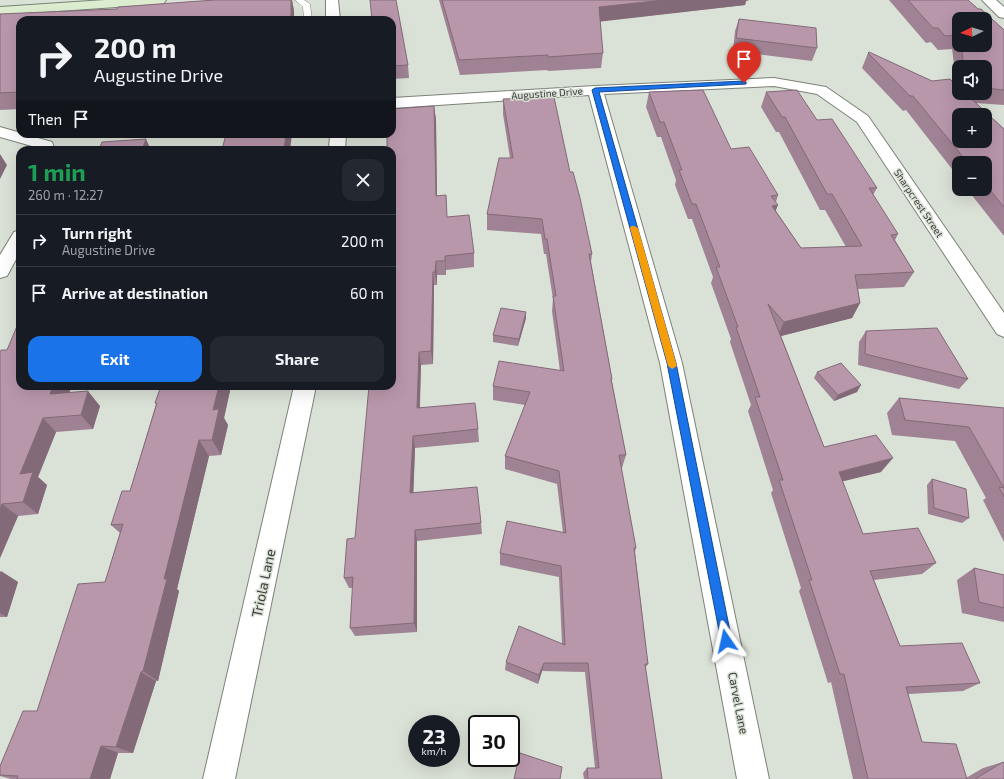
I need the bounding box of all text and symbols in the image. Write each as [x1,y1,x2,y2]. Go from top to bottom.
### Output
north arrow [952,12,992,52]
map controls [952,12,992,196]
text: 200 m [94,30,176,64]
icon: right [28,32,80,84]
pin [727,42,761,83]
icon: arrive [733,48,755,70]
button: sound [952,60,992,100]
text: Augustine Drive [94,64,223,86]
street label: Augustine Drive [511,85,583,101]
icon: arrive [70,108,92,130]
button: + [952,108,992,148]
text: Then [28,110,62,128]
button: − [952,156,992,196]
text: 1 min [28,157,86,186]
button: close [342,159,384,201]
street label: Sharpcrest Street [892,167,946,240]
text: 260 m · 12:27 [28,187,103,203]
text: Turn right [62,224,132,242]
icon: right [28,230,50,252]
text: 200 m [341,232,384,250]
text: Augustine Drive [62,242,155,258]
icon: arrive [28,282,50,304]
text: Arrive at destination [62,284,208,302]
text: 60 m [350,284,384,302]
button: Exit [28,336,202,382]
button: Share [210,336,384,382]
street label: Triola Lane [247,547,279,619]
position arrow [705,620,747,662]
street label: Carvel Lane [726,671,752,735]
speed limit sign: 30 [468,715,520,767]
text: 23 [423,724,445,748]
text: km/h [422,745,446,757]

